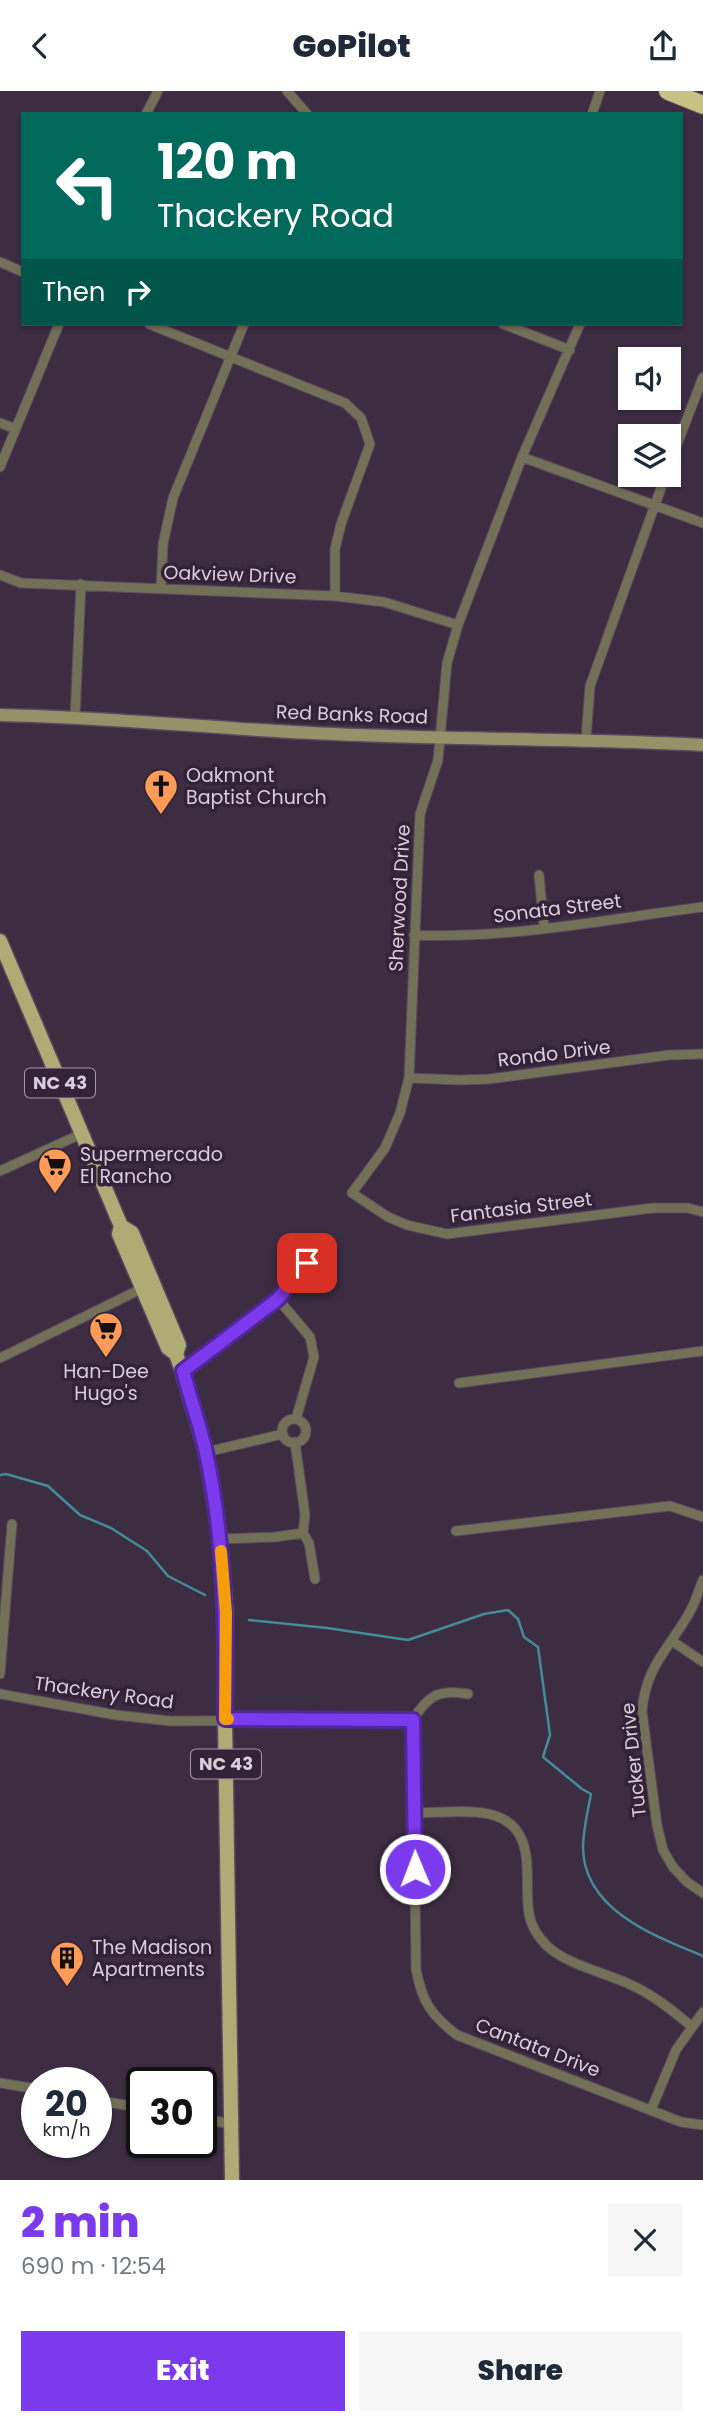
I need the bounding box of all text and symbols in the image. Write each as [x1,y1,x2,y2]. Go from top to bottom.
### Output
text: GoPilot [292,23,411,68]
icon: back [21,27,59,65]
icon: share [644,27,682,65]
text: 120 m [157,128,298,196]
icon: left [42,140,133,231]
text: Thackery Road [157,193,394,238]
icon: right [119,273,157,311]
text: Then [42,274,105,310]
map controls [618,347,681,487]
button: sound [618,347,681,410]
button: layers [618,424,681,487]
street label: Oakview Drive [163,559,297,590]
street label: Red Banks Road [276,698,428,731]
place label: Oakmont Baptist Church [186,762,327,811]
church icon: Oakmont Baptist Church [142,767,180,816]
street label: Sherwood Drive [382,824,417,972]
street label: Sonata Street [491,887,623,930]
street label: Rondo Drive [496,1033,612,1074]
road number: NC 43 [25,1069,95,1098]
place label: Supermercado El Rancho [80,1141,223,1190]
supermarket icon: Supermercado El Rancho [36,1146,74,1195]
street label: Fantasia Street [449,1185,593,1230]
pin [277,1233,337,1293]
icon: arrive [288,1244,326,1282]
supermarket icon: Han-Dee Hugo's [87,1310,125,1359]
place label: Han-Dee Hugo's [63,1358,149,1407]
street label: Thackery Road [32,1669,175,1716]
street label: Tucker Drive [614,1701,653,1819]
road number: NC 43 [191,1749,261,1779]
position arrow [378,1832,452,1906]
place label: The Madison Apartments [92,1934,212,1983]
building icon: The Madison Apartments [48,1939,86,1988]
street label: Cantata Drive [471,2011,604,2084]
speed limit sign: 30 [126,2067,217,2158]
text: 20 [45,2079,88,2128]
text: km/h [43,2117,90,2142]
text: 2 min [21,2193,139,2252]
button: close [608,2203,682,2277]
text: 690 m · 12:54 [21,2250,166,2282]
button: Exit [21,2331,345,2411]
button: Share [359,2331,682,2411]

